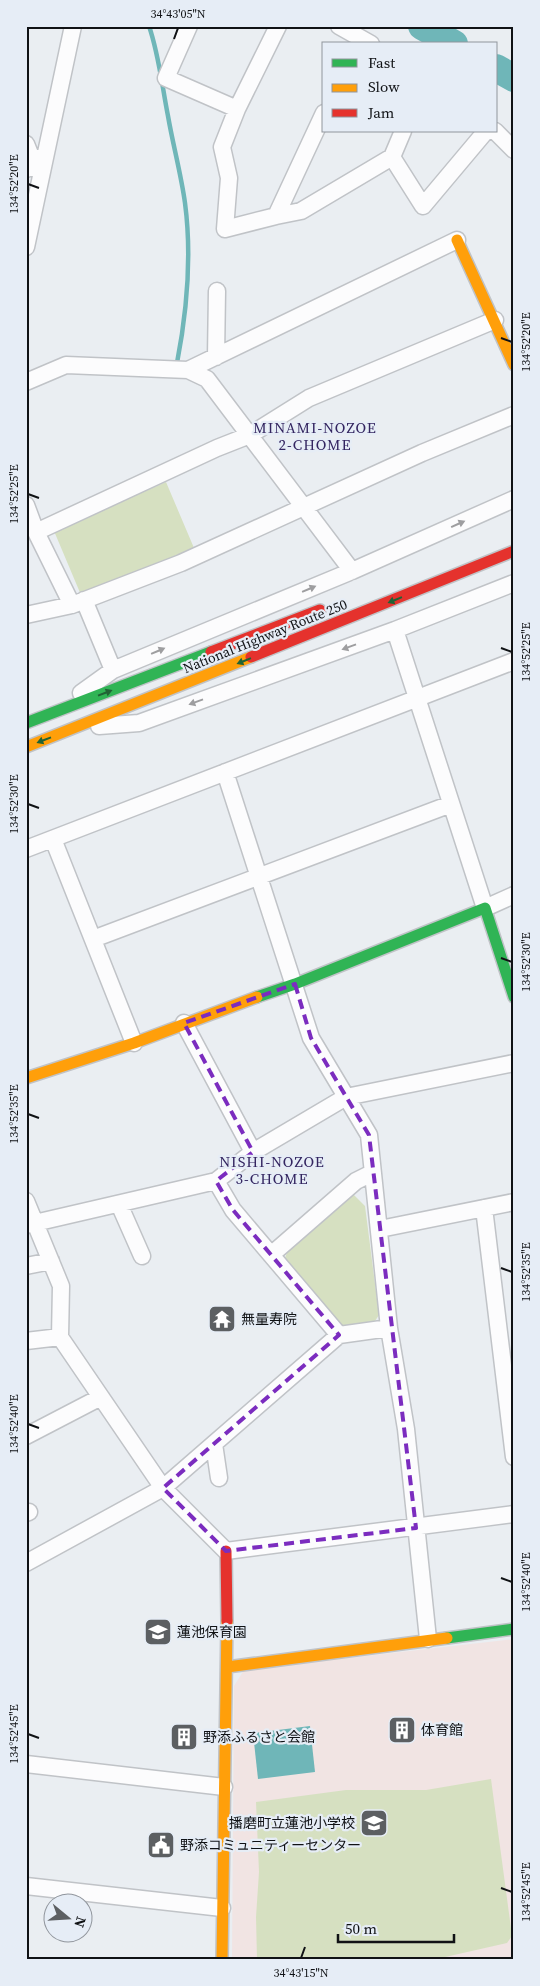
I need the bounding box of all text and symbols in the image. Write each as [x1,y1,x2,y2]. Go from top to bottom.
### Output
text: 34°43'05"N [150,6,206,22]
legend [322,42,498,132]
text: Fast [368,52,395,73]
text: Slow [368,76,400,97]
text: Jam [367,102,395,123]
text: 134°52'20"E [6,154,22,214]
text: 134°52'20"E [518,312,534,372]
district label: MINAMI-NOZOE 2-CHOME [253,417,377,455]
text: 134°52'25"E [6,464,22,524]
one-way arrow [451,520,465,528]
one-way arrow [301,585,316,592]
street label: National Highway Route 250 [180,594,350,678]
one-way arrow [388,597,402,605]
text: 134°52'25"E [518,622,534,682]
one-way arrow [341,643,356,651]
one-way arrow [151,647,166,655]
one-way arrow [237,657,251,665]
one-way arrow [97,689,112,697]
one-way arrow [189,699,204,706]
one-way arrow [36,736,51,744]
text: 134°52'30"E [6,774,22,834]
text: 134°52'30"E [518,932,534,992]
text: 134°52'35"E [6,1084,22,1144]
district label: NISHI-NOZOE 3-CHOME [219,1151,325,1189]
text: 134°52'35"E [518,1242,534,1302]
temple icon: 無量寿院 [207,1304,237,1334]
place label: 無量寿院 [241,1309,297,1329]
text: 134°52'40"E [6,1394,22,1454]
text: 134°52'40"E [518,1552,534,1612]
school or university icon: 蓮池保育園 [143,1617,173,1647]
place label: 蓮池保育園 [177,1622,247,1642]
text: 134°52'45"E [6,1704,22,1764]
building icon: 体育館 [387,1715,417,1745]
place label: 体育館 [421,1720,463,1740]
building icon: 野添ふるさと会館 [169,1722,199,1752]
place label: 野添ふるさと会館 [203,1727,315,1747]
school or university icon: 播磨町立蓮池小学校 [359,1808,389,1838]
place label: 播磨町立蓮池小学校 [229,1813,355,1833]
public building icon: 野添コミュニティーセンター [146,1830,176,1860]
place label: 野添コミュニティーセンター [180,1835,361,1855]
text: 134°52'45"E [518,1862,534,1922]
north arrow [42,1894,92,1944]
scale bar [338,1911,454,1943]
text: N [69,1914,91,1930]
text: 50 m [345,1918,377,1939]
text: 34°43'15"N [273,1965,329,1981]

